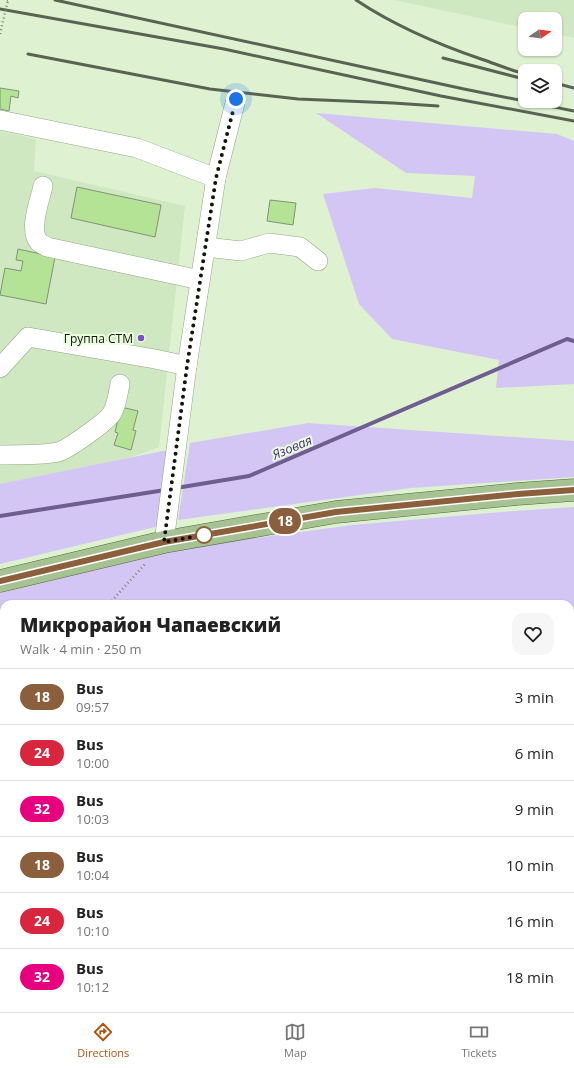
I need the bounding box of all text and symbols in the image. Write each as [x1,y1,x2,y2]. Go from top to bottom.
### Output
north arrow [518,12,562,56]
map controls [518,12,562,108]
button: layers [518,64,562,108]
your location [226,89,246,109]
place label: Группа СТМ [64,330,133,347]
marker: Группа СТМ [136,333,146,343]
water label: Язовая [268,431,315,464]
line badge: 18 [267,508,303,534]
text: 18 [277,511,293,530]
unlabelled marker [195,526,213,544]
text: Микрорайон Чапаевский [20,612,281,638]
button: heart [512,613,554,655]
text: Walk · 4 min · 250 m [20,640,142,658]
text: Bus [76,678,103,698]
text: 18 [34,687,50,706]
text: 3 min [515,687,554,707]
text: 09:57 [76,698,109,716]
text: Bus [76,734,103,754]
text: 24 [34,743,50,762]
text: 6 min [515,743,554,763]
text: 10:00 [76,754,109,772]
text: Bus [76,790,103,810]
text: 32 [34,799,50,818]
text: 9 min [515,799,554,819]
text: 10:03 [76,810,109,828]
text: Bus [76,846,103,866]
text: 18 [34,855,50,874]
text: 10 min [506,855,554,875]
text: 10:04 [76,866,109,884]
text: Bus [76,902,103,922]
text: 24 [34,911,50,930]
text: 16 min [506,911,554,931]
text: 10:10 [76,922,109,940]
text: Bus [76,958,103,978]
text: 32 [34,967,50,986]
text: 18 min [506,967,554,987]
text: 10:12 [76,978,109,996]
tab: Directions [77,1021,129,1060]
tab: Map [284,1021,307,1060]
tab: Tickets [461,1021,497,1060]

